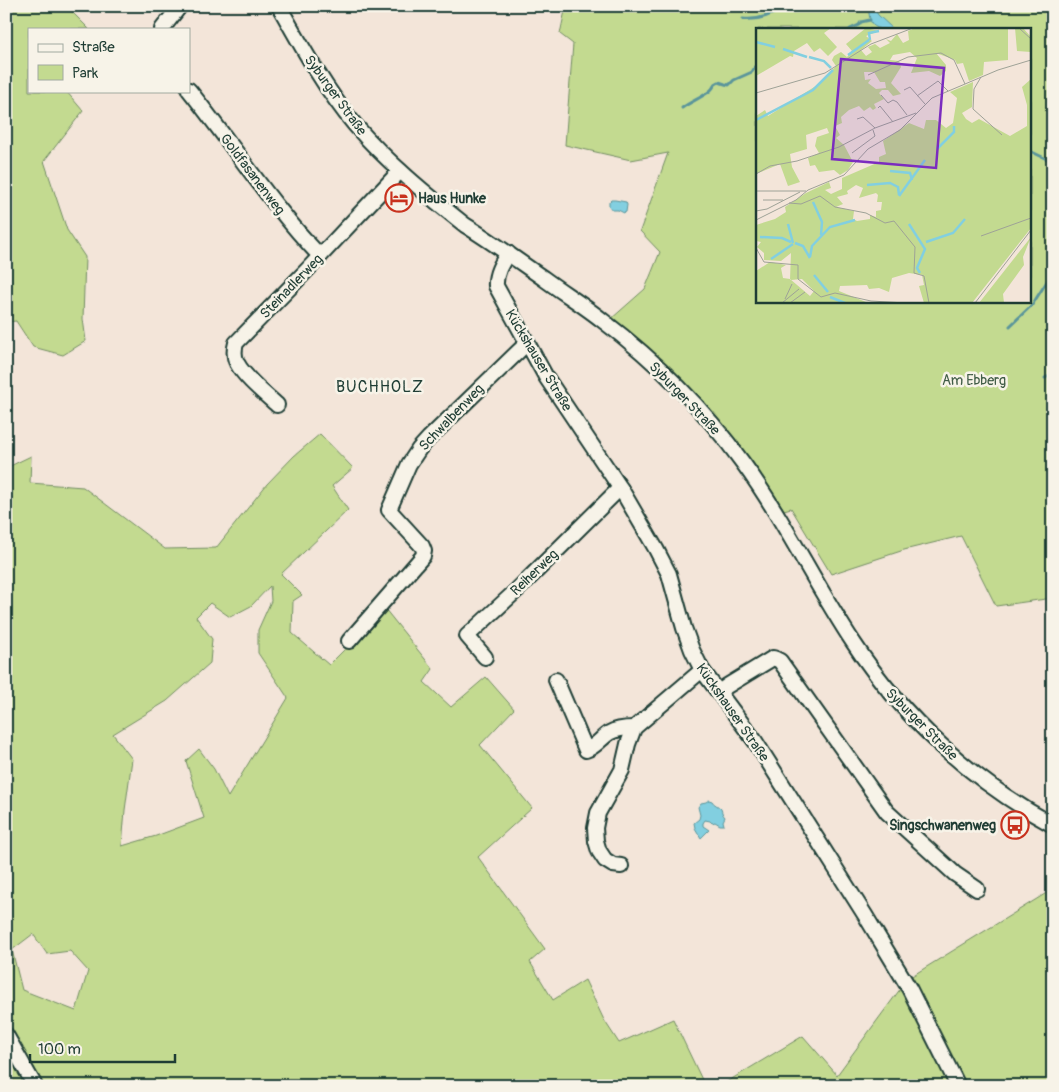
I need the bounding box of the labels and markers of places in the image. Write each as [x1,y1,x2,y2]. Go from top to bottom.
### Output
hotel icon: Haus Hunke [384,183,414,213]
place label: Haus Hunke [418,190,487,207]
bus stop icon: Singschwanenweg [1000,810,1030,840]
place label: Singschwanenweg [889,817,996,834]

